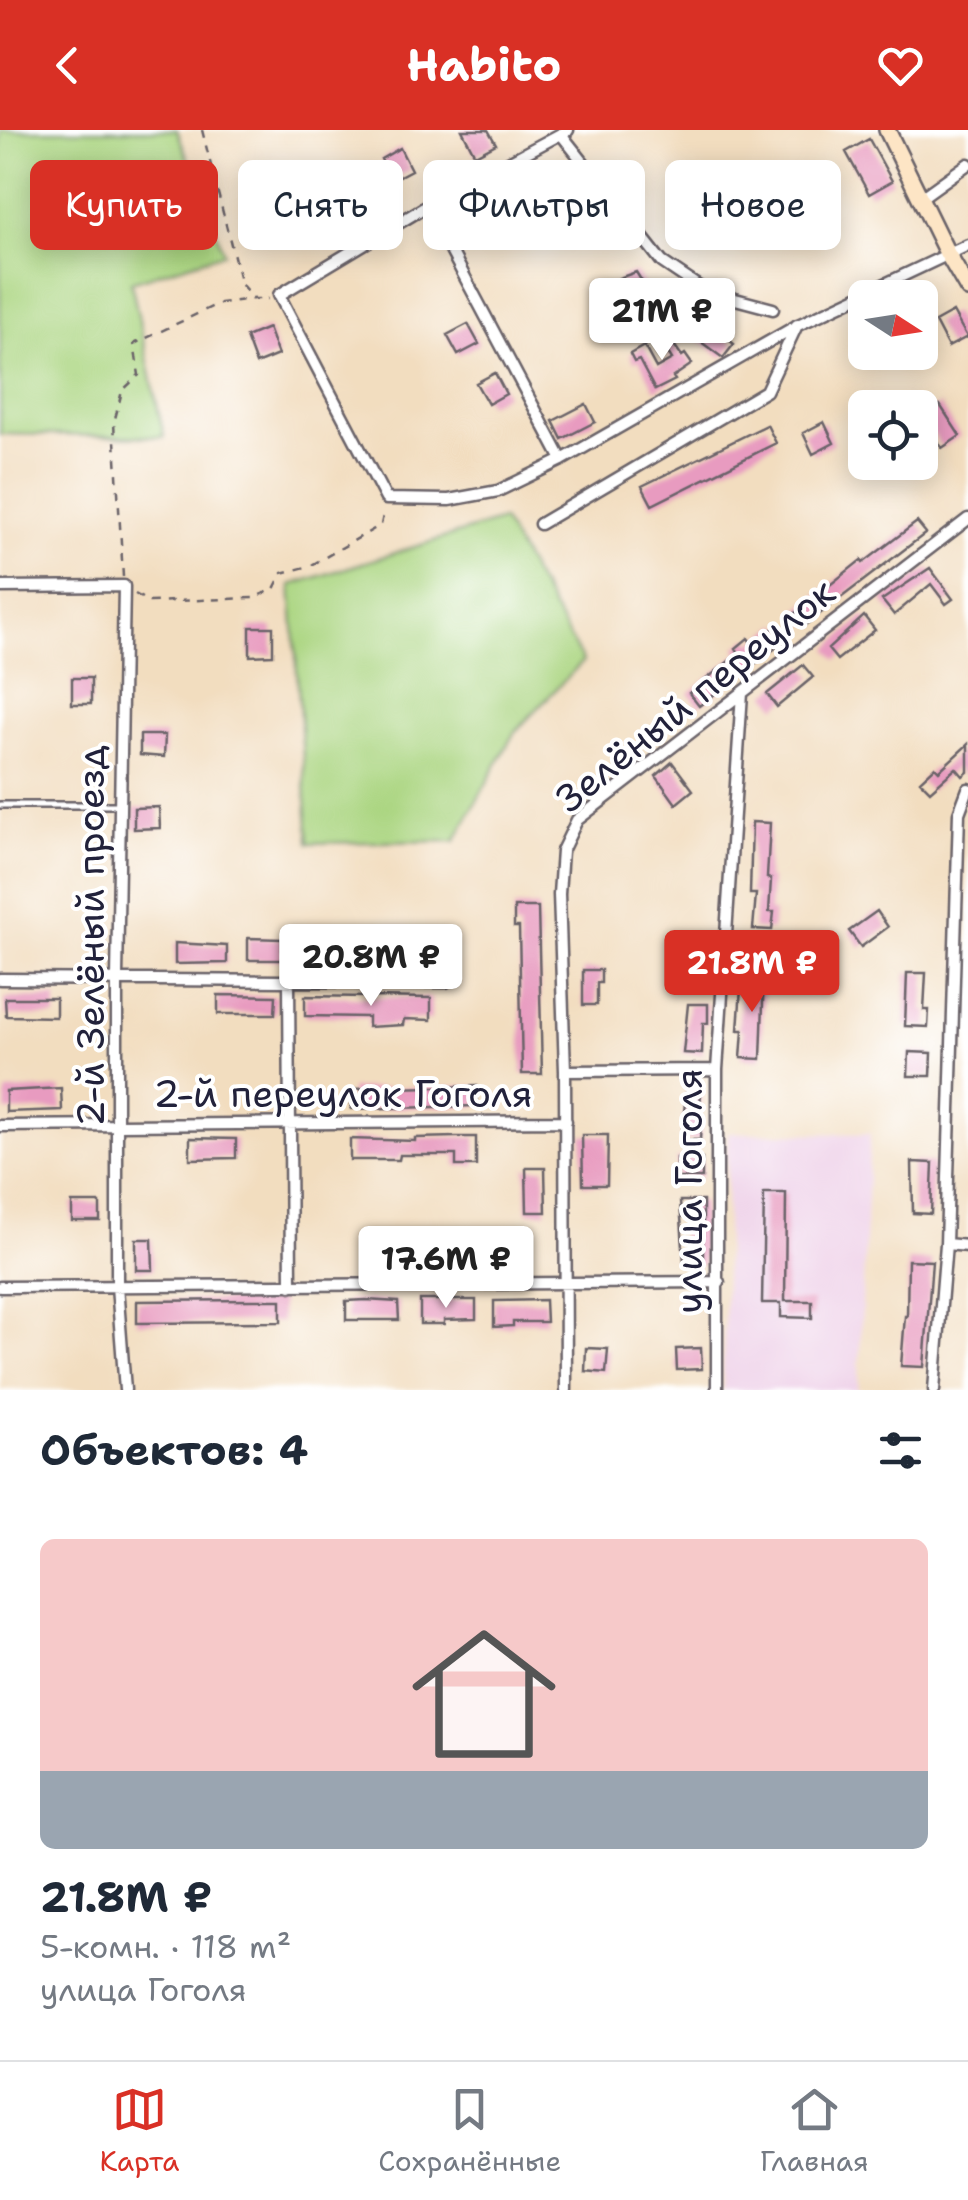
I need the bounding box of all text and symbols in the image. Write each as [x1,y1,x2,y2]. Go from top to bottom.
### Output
text: Habito [406,35,562,95]
icon: back [40,38,95,93]
icon: heart [873,38,928,93]
chip: Купить [30,160,218,250]
chip: Снять [238,160,403,250]
chip: Фильтры [423,160,645,250]
chip: Новое [665,160,841,250]
pin: 21M ₽ [592,278,732,363]
north arrow [848,280,938,370]
map controls [848,280,938,480]
text: 21M ₽ [611,289,713,332]
button: locate [848,390,938,480]
street label: Зелёный переулок [545,567,845,823]
street label: 2-й Зелёный проезд [65,745,116,1127]
pin: 20.8M ₽ [279,924,463,1009]
pin: 21.8M ₽ [660,930,844,1015]
text: 20.8M ₽ [301,935,441,978]
text: 21.8M ₽ [686,941,818,984]
street label: 2-й переулок Гоголя [153,1068,533,1119]
street label: улица Гоголя [663,1068,714,1314]
pin: 17.6M ₽ [354,1226,538,1311]
text: 17.6M ₽ [381,1237,511,1280]
text: Объектов: 4 [40,1422,308,1478]
icon: filters [873,1423,928,1478]
icon: home [394,1604,574,1784]
text: 21.8M ₽ [40,1869,212,1925]
text: 5-комн. · 118 m² [40,1925,291,1968]
text: улица Гоголя [40,1968,247,2011]
tab: Карта [99,2082,180,2180]
tab: Сохранённые [378,2082,561,2180]
tab: Главная [760,2082,869,2180]

